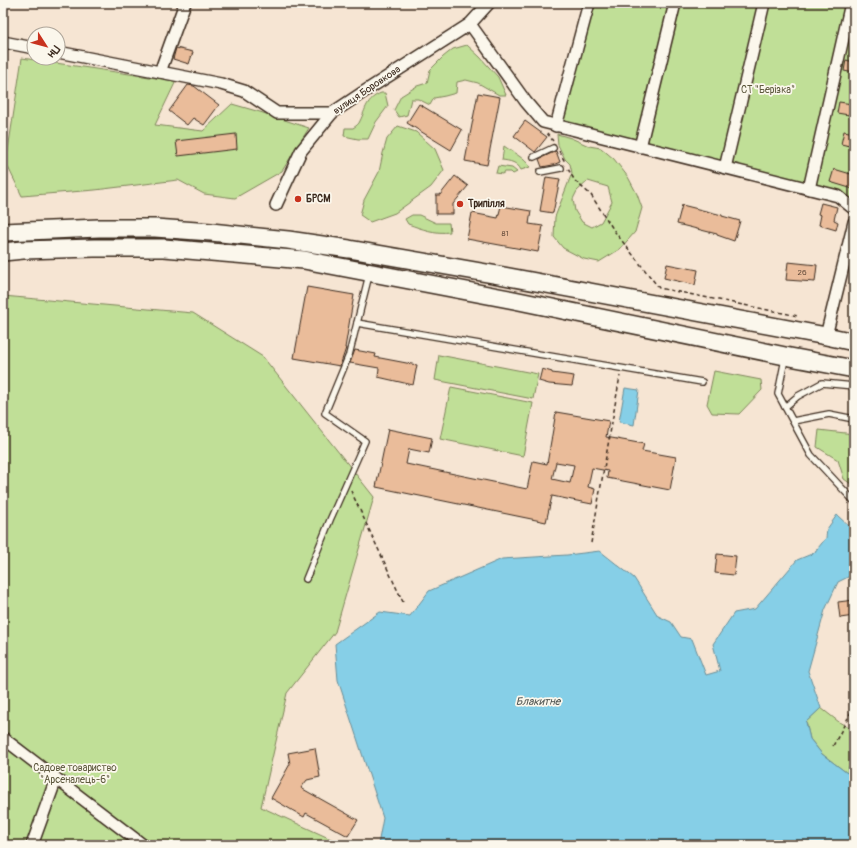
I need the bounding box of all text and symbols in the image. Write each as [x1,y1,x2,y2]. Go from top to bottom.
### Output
north arrow [26,26,66,66]
text: Пн [45,43,62,61]
street label: вулиця Боровкова [331,63,403,117]
park label: СТ "Берізка" [741,84,795,96]
place label: БРСМ [306,193,330,205]
marker: БРСМ [293,194,303,204]
place label: Трипілля [467,198,505,210]
marker: Трипілля [455,199,465,209]
house number: 81 [501,229,509,238]
house number: 26 [797,268,807,277]
water label: Блакитне [516,695,562,708]
park label: Садове товариство "Арсеналець-6" [33,762,117,786]

